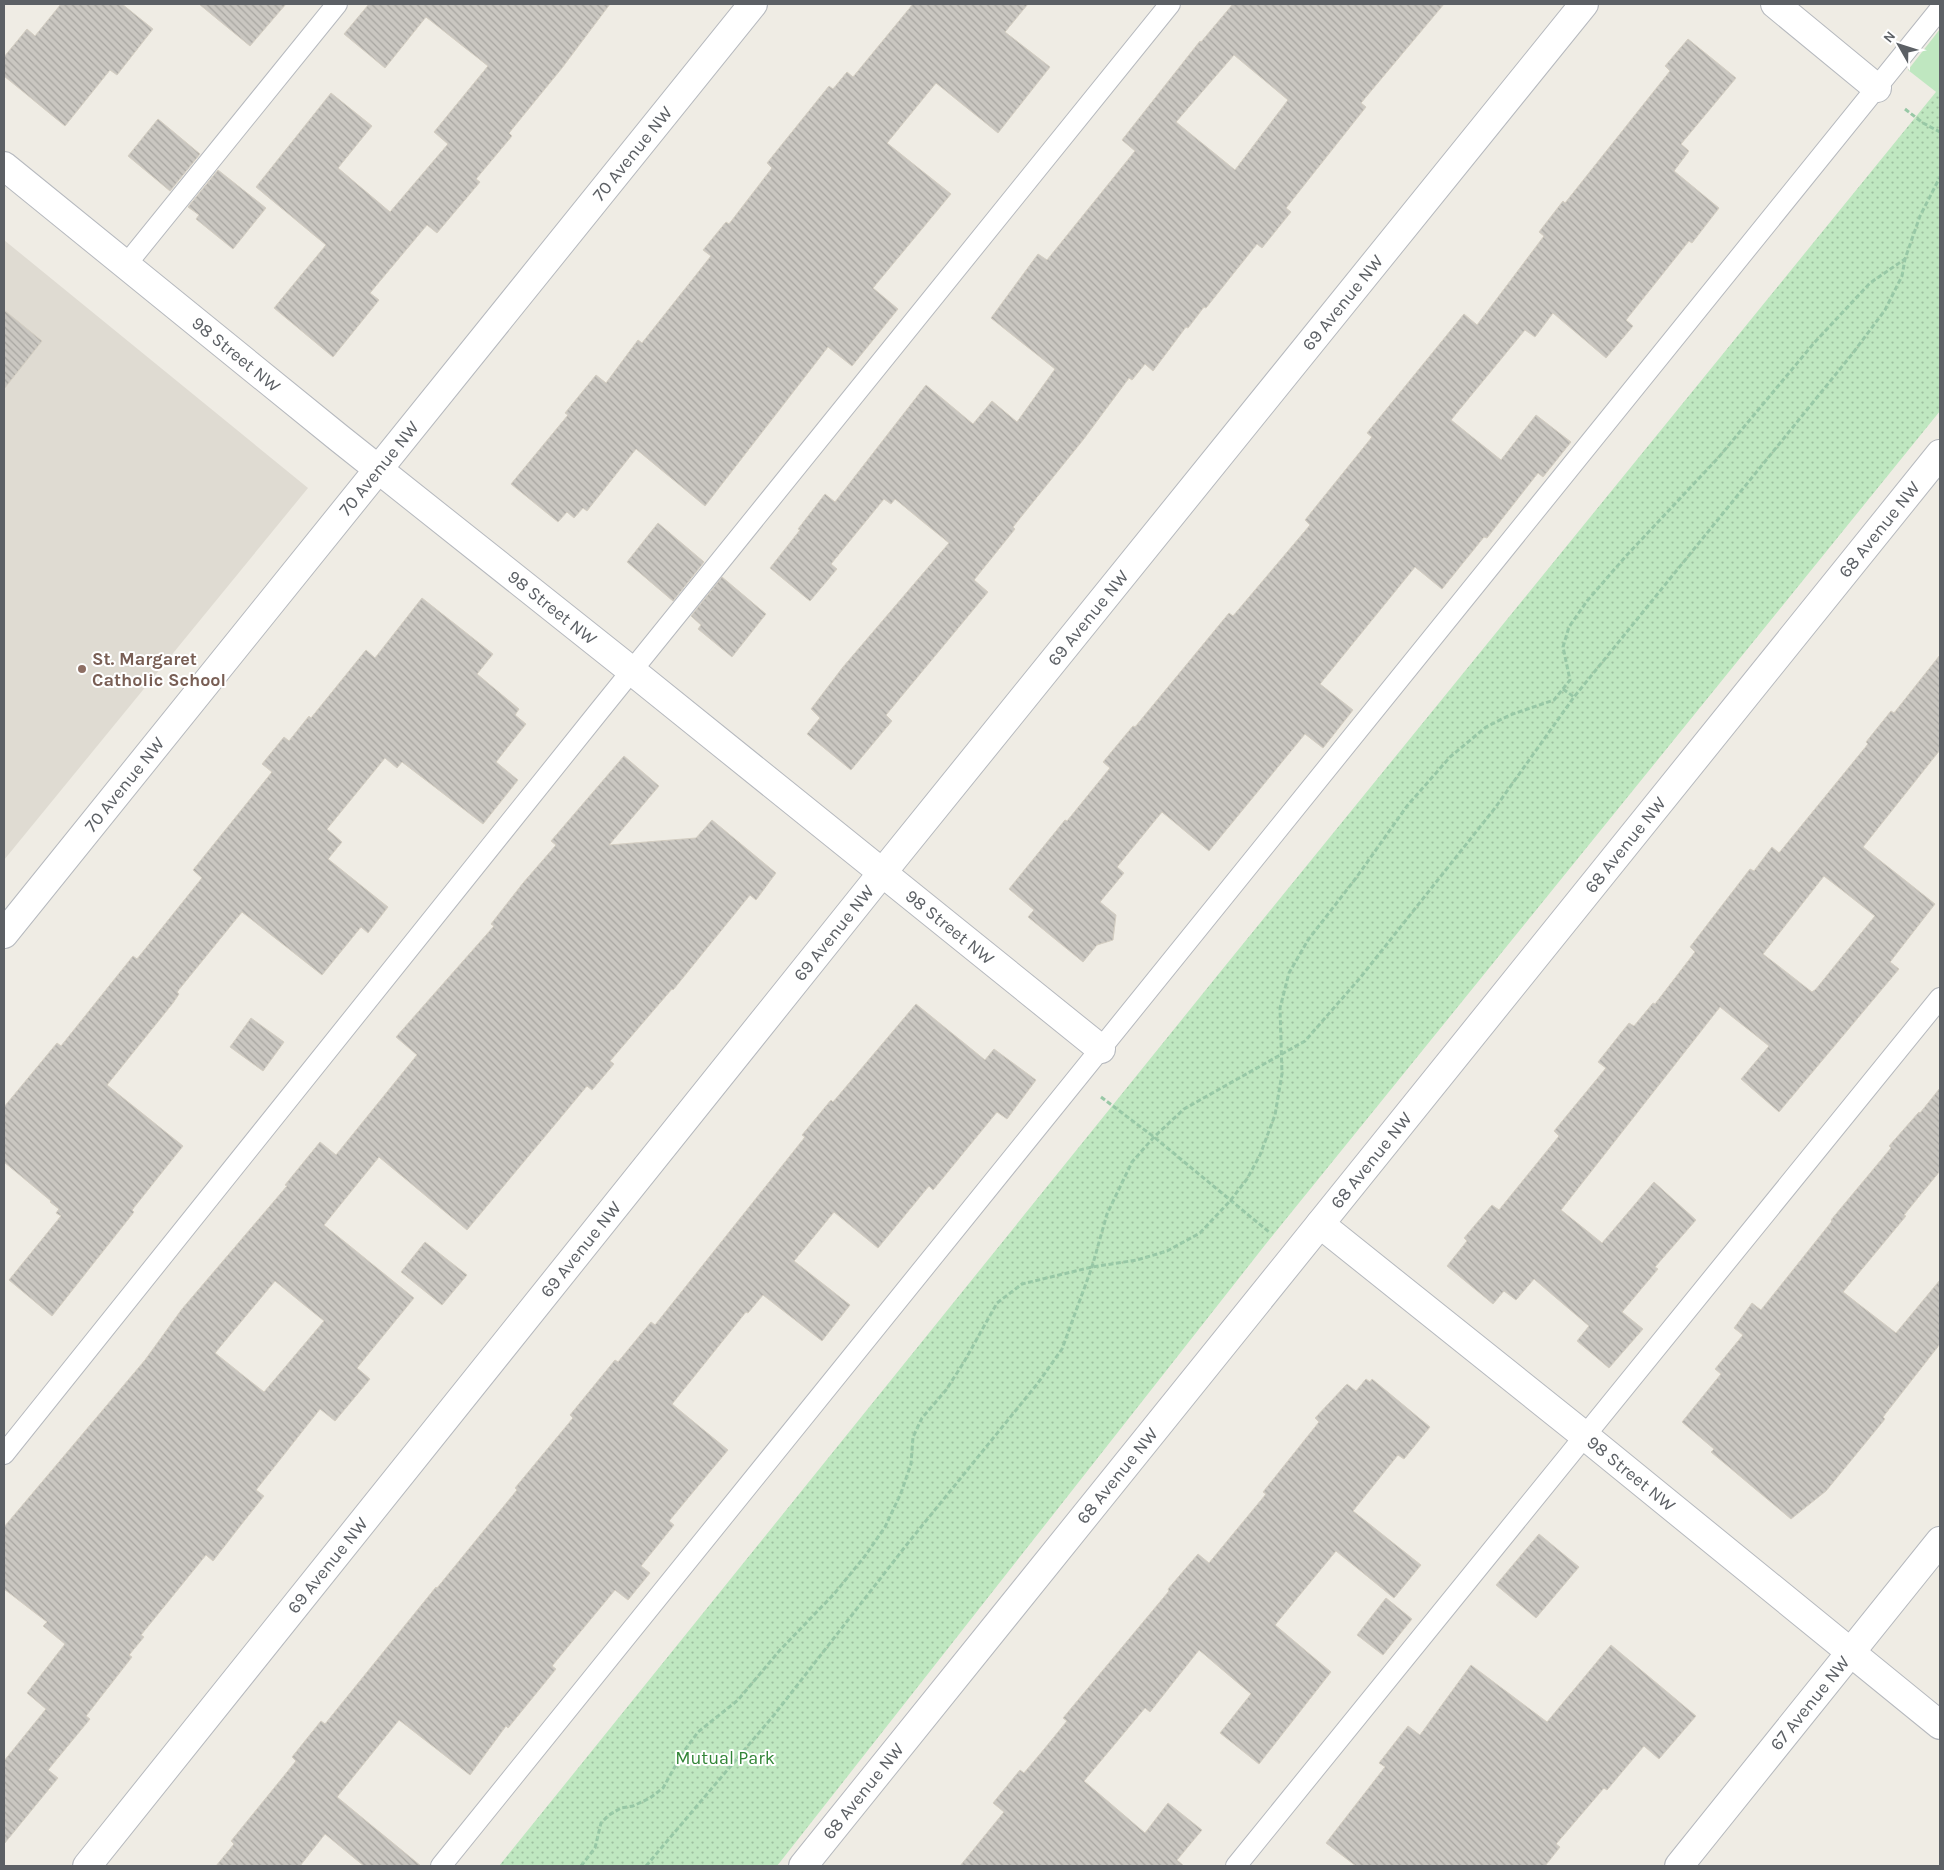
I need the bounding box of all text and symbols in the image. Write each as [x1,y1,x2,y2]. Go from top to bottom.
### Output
north arrow [1874,20,1924,70]
text: N [1880,28,1899,46]
street label: 70 Avenue NW [588,102,677,205]
street label: 69 Avenue NW [1297,250,1388,355]
street label: 98 Street NW [187,312,285,397]
street label: 70 Avenue NW [334,416,424,520]
street label: 68 Avenue NW [1834,477,1925,582]
street label: 98 Street NW [503,565,601,650]
street label: 69 Avenue NW [1043,565,1133,670]
place label: St. Margaret Catholic School [92,648,226,691]
marker: St. Margaret Catholic School [76,663,88,675]
street label: 70 Avenue NW [80,733,169,836]
street label: 68 Avenue NW [1580,792,1671,898]
street label: 69 Avenue NW [789,881,879,986]
street label: 98 Street NW [901,885,999,970]
street label: 68 Avenue NW [1326,1108,1417,1213]
street label: 69 Avenue NW [536,1197,626,1302]
street label: 68 Avenue NW [1072,1423,1163,1528]
street label: 98 Street NW [1582,1431,1680,1516]
street label: 69 Avenue NW [282,1513,373,1618]
street label: 67 Avenue NW [1765,1651,1854,1755]
street label: 68 Avenue NW [818,1739,909,1844]
park label: Mutual Park [675,1747,775,1769]

